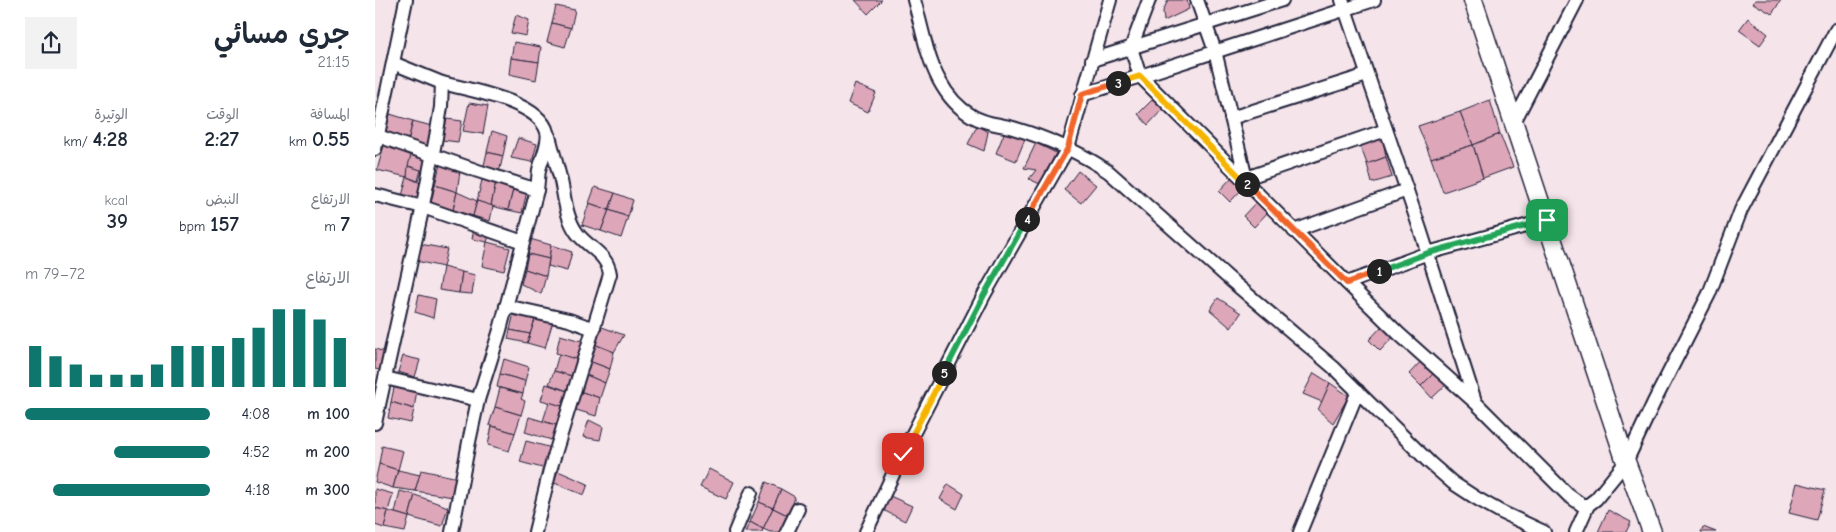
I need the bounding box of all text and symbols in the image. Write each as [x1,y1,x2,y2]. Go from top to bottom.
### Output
button: share [25,17,77,69]
text: جري مسائي [214,18,350,50]
text: 21:15 [317,53,350,71]
pin: 3 [1105,70,1131,96]
text: 3 [1115,75,1122,92]
text: الوتيرة [94,106,128,123]
text: الوقت [206,106,239,123]
text: المسافة [310,106,350,123]
text: 4:28 [93,127,128,151]
text: 2:27 [204,127,239,151]
text: 0.55 [312,127,350,151]
text: /km [63,133,93,150]
text: km [289,133,312,150]
pin: 2 [1235,172,1259,196]
text: 2 [1244,176,1251,193]
text: النبض [206,191,239,208]
text: الارتفاع [311,191,350,208]
text: kcal [104,192,128,209]
pin [1526,199,1568,241]
pin: 4 [1015,206,1039,232]
icon: arrive [1533,206,1561,234]
text: 39 [107,209,128,233]
text: 4 [1024,211,1031,228]
text: 157 [210,212,239,236]
text: 7 [341,212,350,236]
text: bpm [179,218,210,235]
text: m [324,218,341,235]
pin: 1 [1367,258,1391,284]
text: 1 [1377,263,1382,280]
text: 72–79 m [25,265,85,283]
text: الارتفاع [305,269,350,287]
pin: 5 [931,360,957,386]
text: 5 [941,365,948,382]
text: 4:08 [241,405,270,423]
text: 100 m [307,405,350,423]
pin [882,433,924,475]
icon: check [889,440,917,468]
text: 4:52 [242,443,270,461]
text: 200 m [305,443,350,461]
text: 4:18 [245,481,270,499]
text: 300 m [305,481,350,499]

